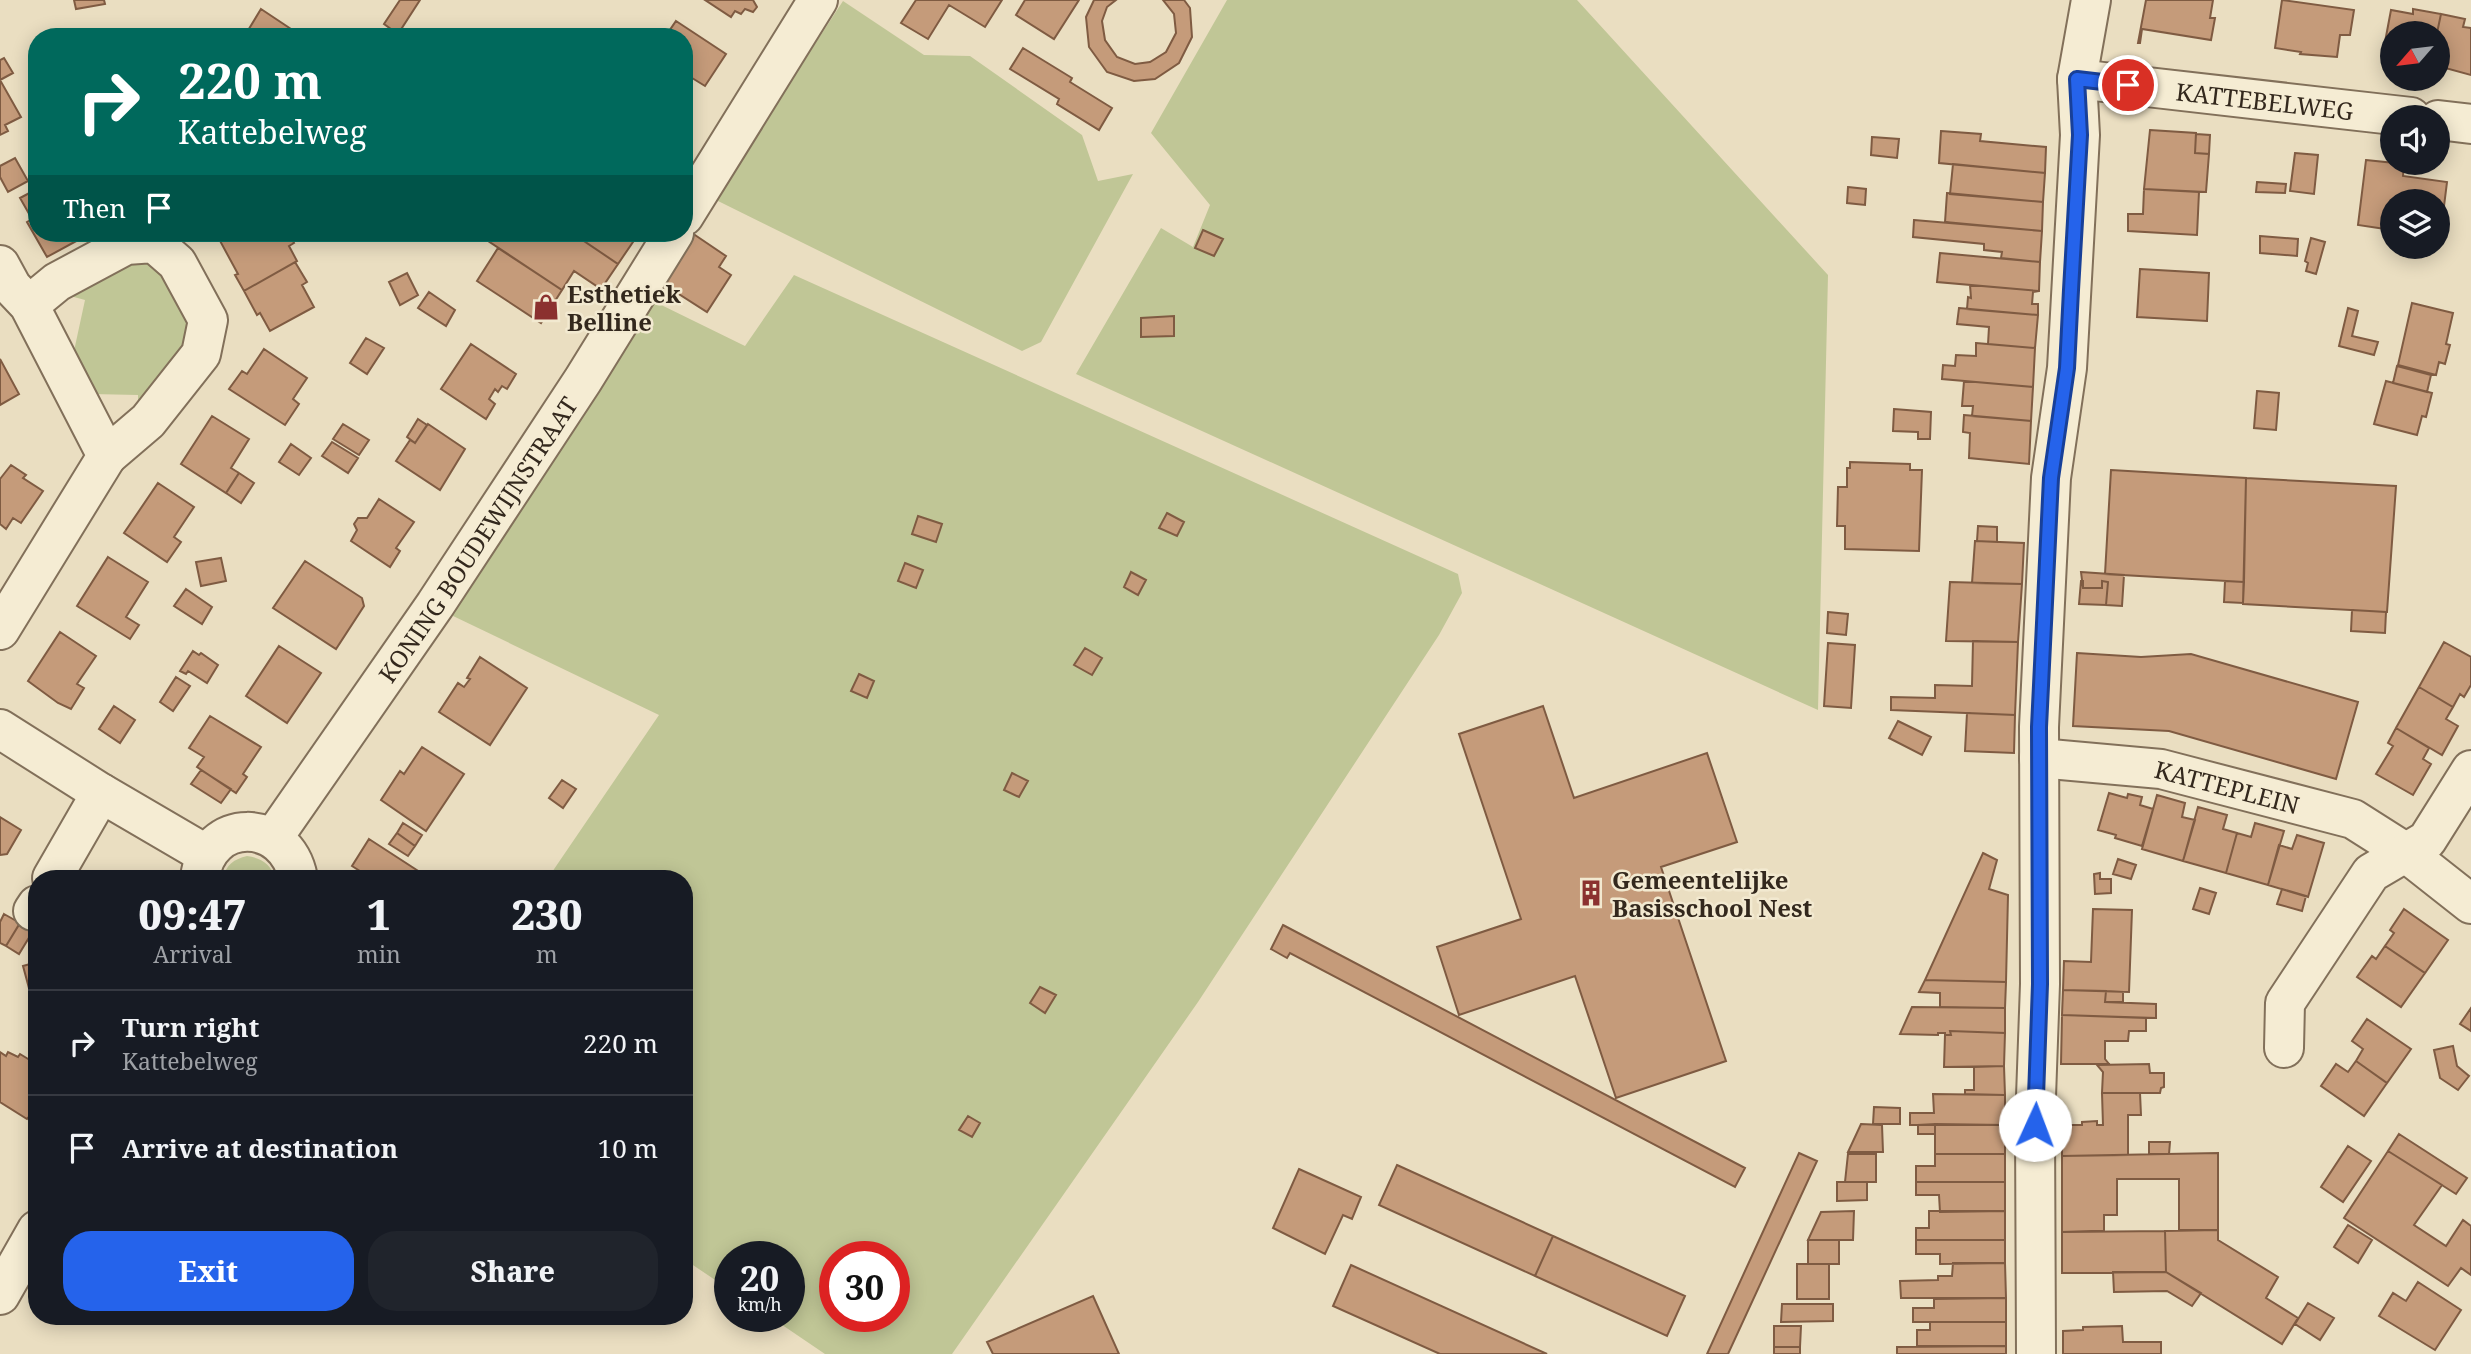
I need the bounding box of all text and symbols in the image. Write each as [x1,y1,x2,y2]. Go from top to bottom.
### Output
north arrow [2380,21,2450,91]
map controls [2380,21,2450,259]
text: 220 m [178,47,322,113]
pin [2098,55,2158,115]
icon: right [63,56,154,147]
icon: arrive [2109,66,2147,104]
street label: KATTEBELWEG [2174,74,2355,127]
button: sound [2380,105,2450,175]
text: Kattebelweg [178,110,367,153]
icon: arrive [140,189,178,227]
button: layers [2380,189,2450,259]
text: Then [63,190,126,226]
place label: Esthetiek Belline [567,277,682,338]
shop icon: Esthetiek Belline [531,292,561,322]
street label: KONING BOUDEWIJNSTRAAT [370,390,584,688]
street label: KATTEPLEIN [2151,752,2303,821]
place label: Gemeentelijke Basisschool Nest [1612,863,1813,924]
building icon: Gemeentelijke Basisschool Nest [1576,878,1606,908]
text: 09:47 [138,885,247,942]
text: 1 [367,885,391,942]
text: 230 [511,885,583,942]
text: Arrival [153,938,232,970]
text: min [357,938,401,970]
text: m [536,938,558,970]
text: Turn right [122,1009,259,1045]
icon: right [63,1024,101,1062]
text: 220 m [583,1025,658,1061]
text: Kattebelweg [122,1045,258,1077]
position arrow [1998,1088,2072,1162]
icon: arrive [63,1129,101,1167]
text: Arrive at destination [122,1130,398,1166]
text: 10 m [598,1130,658,1166]
button: Exit [63,1231,354,1311]
button: Share [368,1231,658,1311]
speed limit sign: 30 [819,1241,910,1332]
text: 20 [740,1254,779,1301]
text: km/h [737,1292,782,1316]

